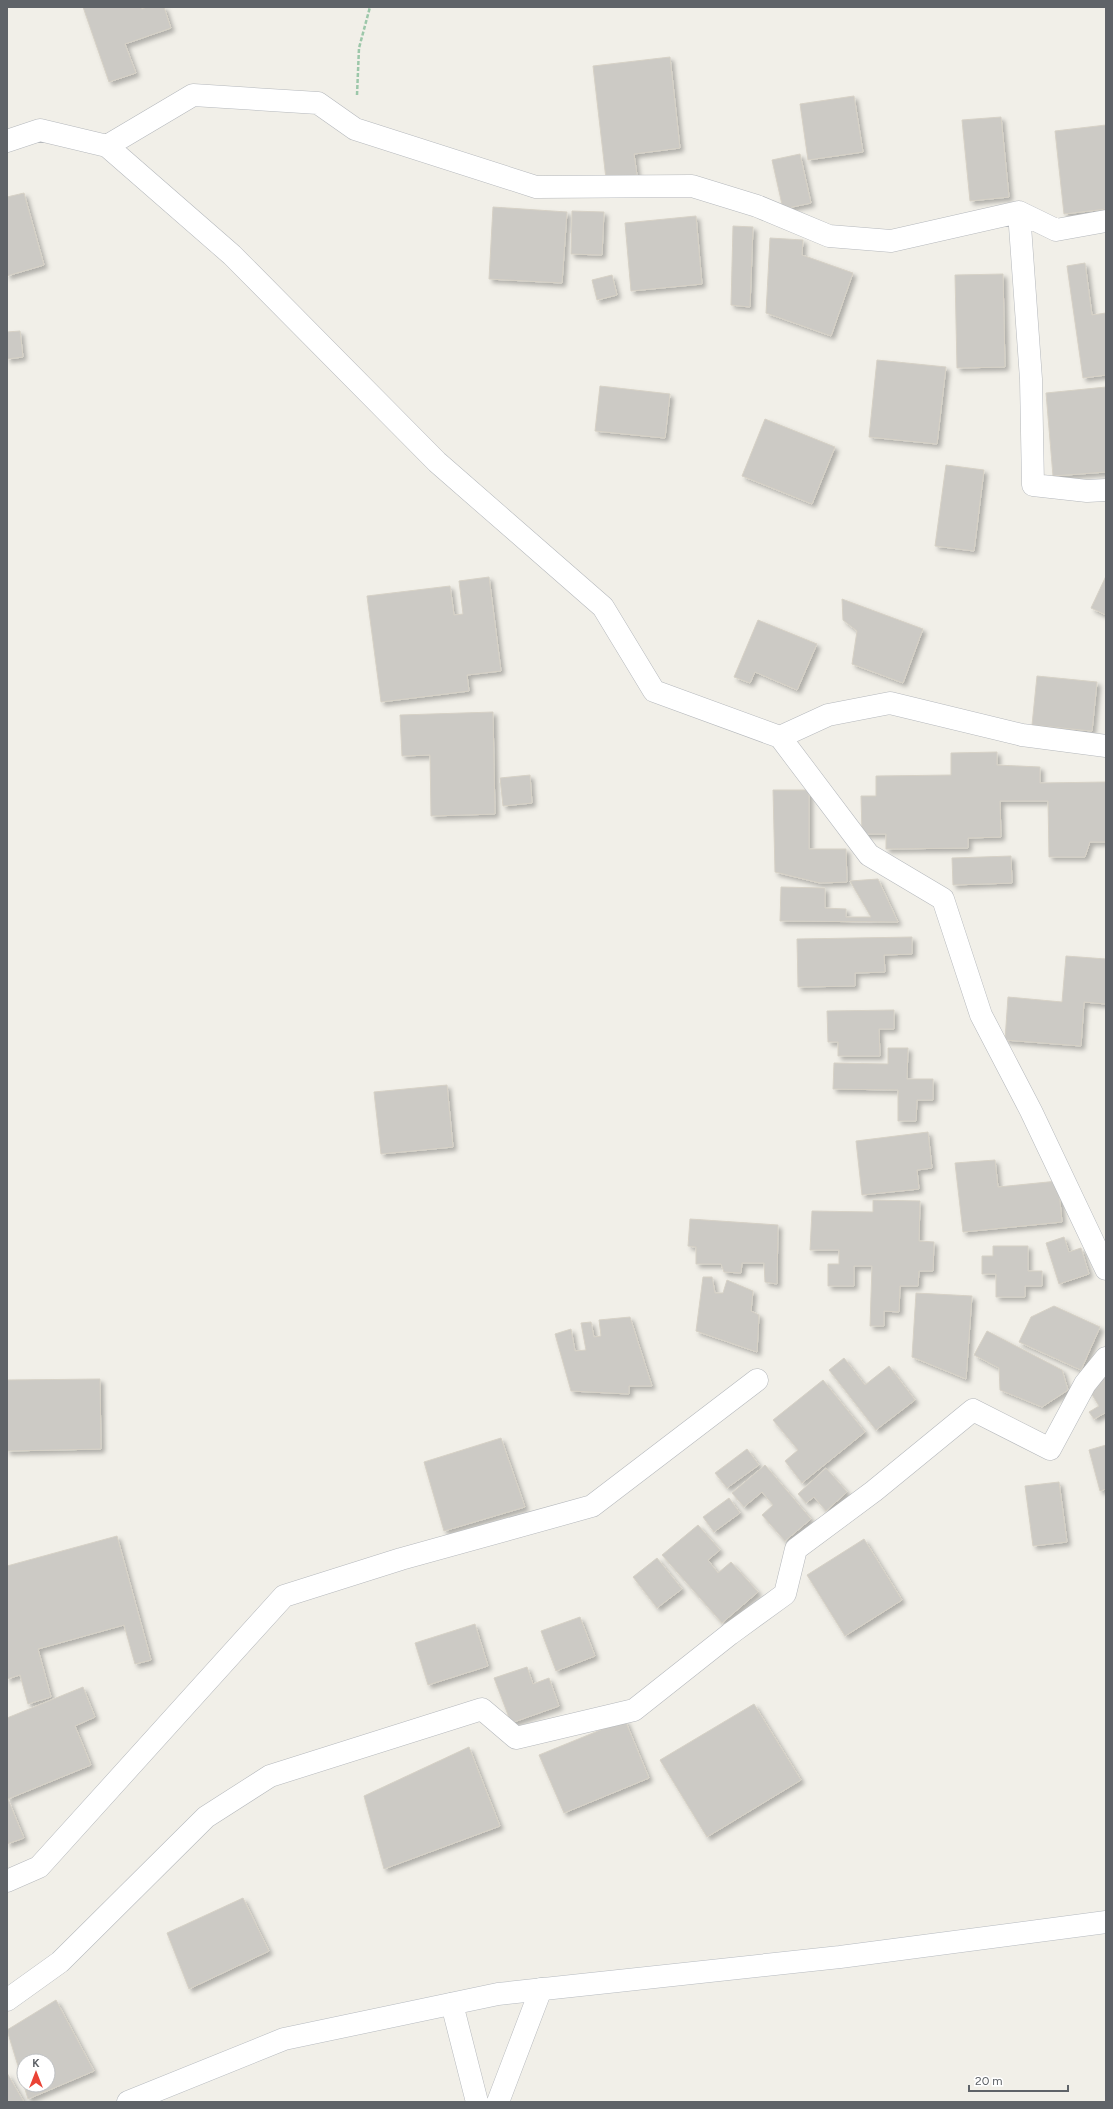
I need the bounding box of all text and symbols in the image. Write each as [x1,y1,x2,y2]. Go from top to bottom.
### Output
north arrow [16,2053,56,2093]
text: K [32,2057,40,2070]
scale bar [969,2067,1068,2093]
text: 20 m [975,2074,1003,2088]

